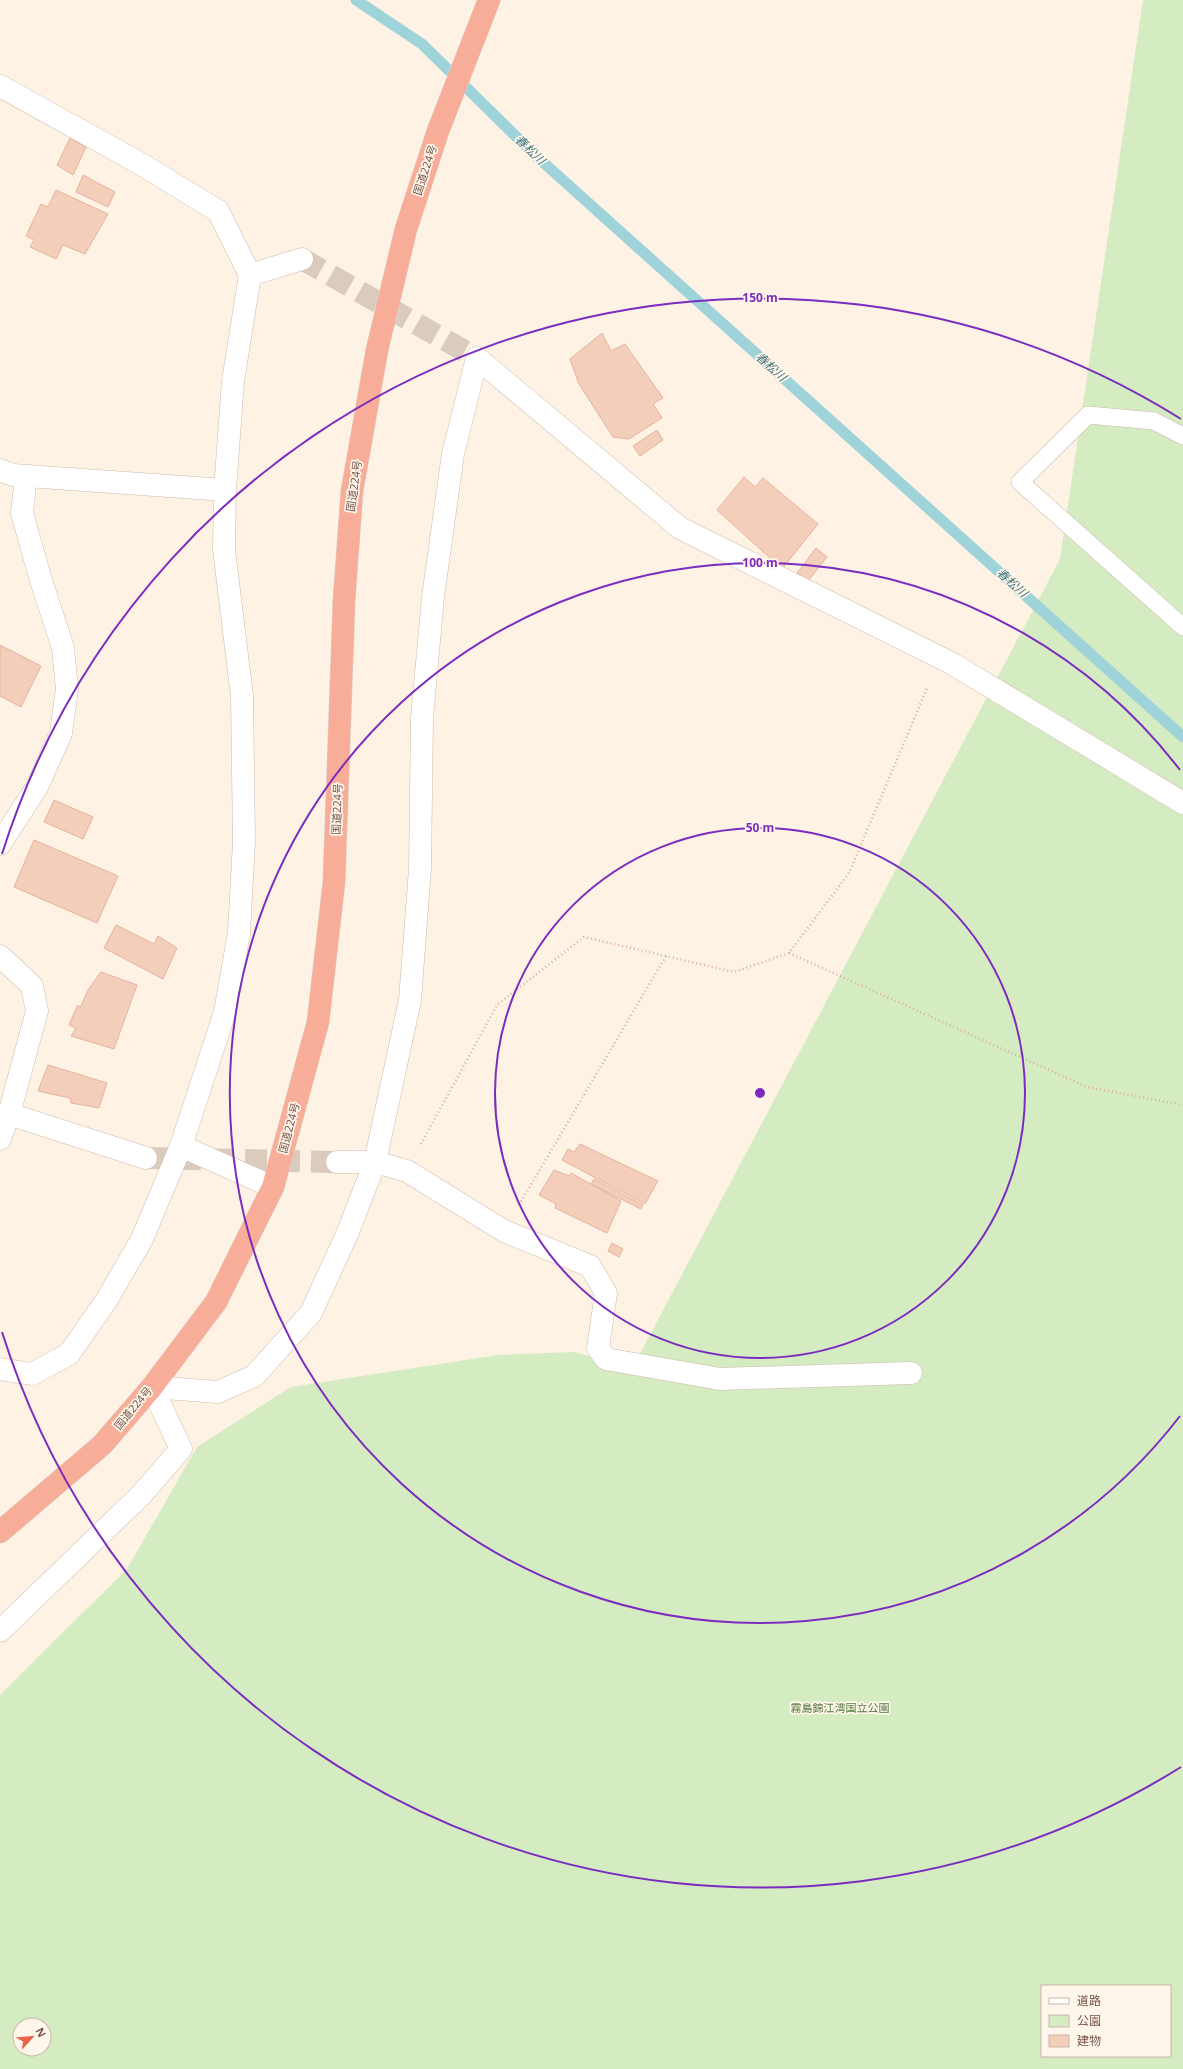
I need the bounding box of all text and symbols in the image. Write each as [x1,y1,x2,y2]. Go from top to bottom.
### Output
water label: 春松川 [511,131,551,170]
street label: 国道224号 [409,143,440,197]
text: 150 m [742,289,778,306]
water label: 春松川 [752,348,792,386]
street label: 国道224号 [342,459,365,513]
text: 100 m [742,554,778,571]
water label: 春松川 [993,564,1033,602]
street label: 国道224号 [328,783,345,835]
text: 50 m [746,819,774,836]
centre of rings [753,1086,767,1100]
street label: 国道224号 [275,1101,302,1155]
street label: 国道224号 [110,1383,155,1432]
park label: 霧島錦江湾国立公園 [791,1700,890,1715]
legend [1041,1985,1171,2057]
text: 道路 [1077,1992,1101,2009]
text: 公園 [1077,2012,1101,2029]
north arrow [12,2017,52,2057]
text: N [33,2025,50,2040]
text: 建物 [1077,2032,1101,2049]

